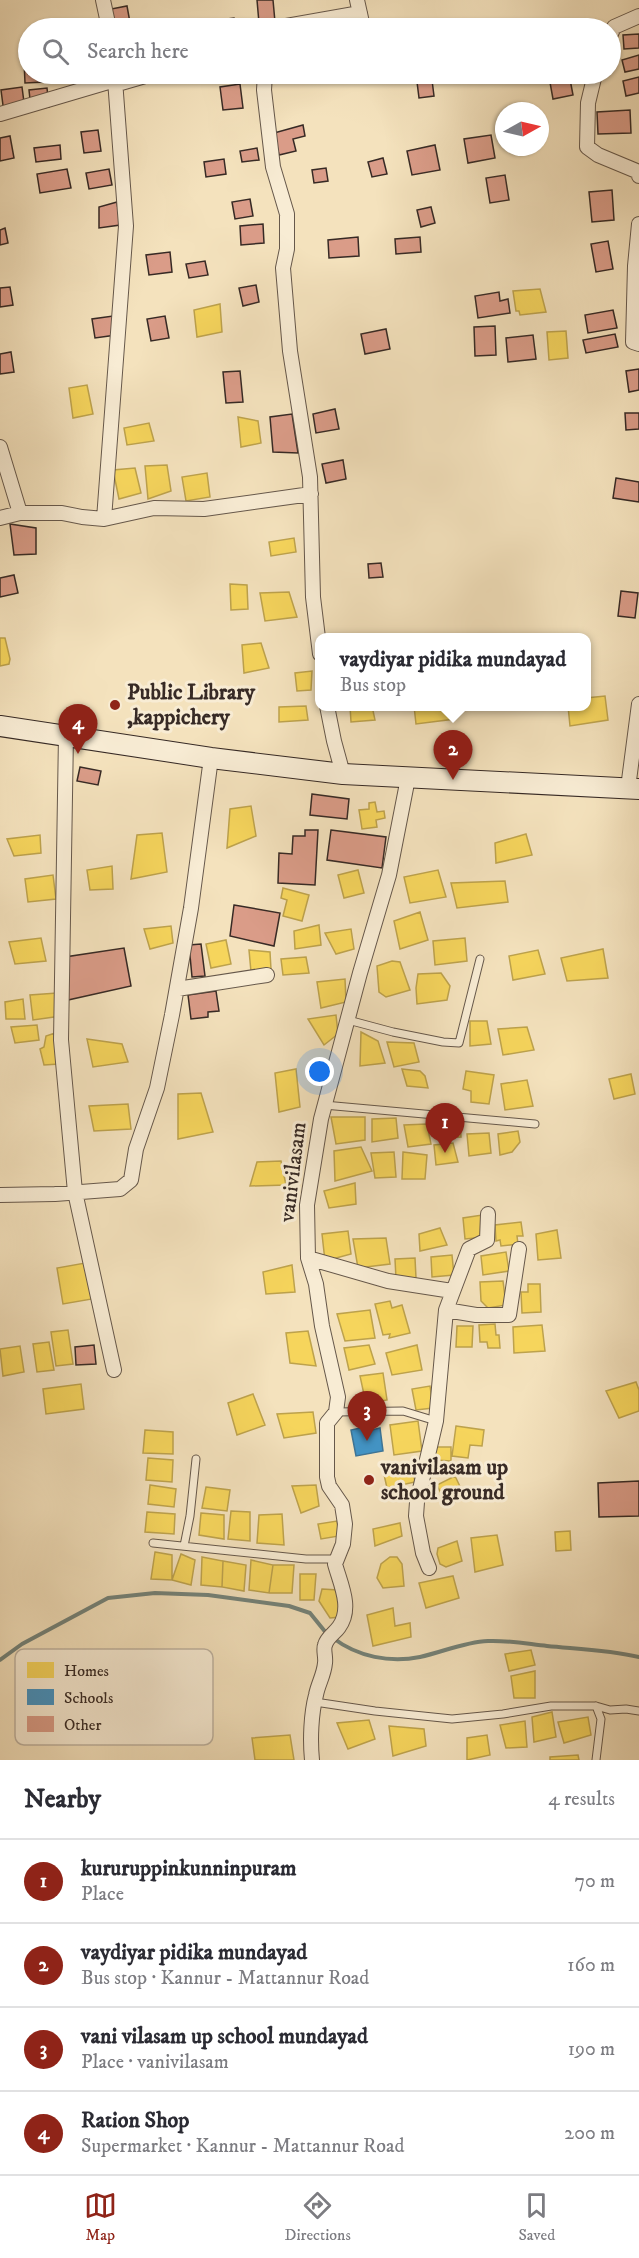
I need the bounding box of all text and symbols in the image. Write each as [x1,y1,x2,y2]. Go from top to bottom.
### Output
search box [18,18,621,84]
icon: search [39,35,72,68]
text: Search here [87,38,189,65]
north arrow [495,102,549,156]
popup [315,633,591,711]
text: vaydiyar pidika mundayad [340,646,566,673]
text: Bus stop [340,673,406,698]
place label: Public Library ,kappichery [127,679,256,731]
marker: Public Library ,kappichery [108,698,122,712]
pin: 4 [58,704,98,754]
pin: 2 [434,730,472,780]
your location [305,1057,334,1086]
pin: 1 [426,1104,464,1153]
street label: vanivilasam [273,1120,313,1225]
pin: 3 [348,1392,386,1441]
place label: vanivilasam up school ground [380,1454,508,1506]
marker: vanivilasam up school ground [362,1473,376,1487]
legend [15,1649,213,1745]
text: Homes [64,1661,109,1681]
text: Schools [64,1688,113,1708]
text: Other [64,1715,101,1735]
text: Nearby [24,1783,101,1816]
text: 4 results [548,1787,615,1812]
text: kururuppinkunninpuram [81,1855,297,1882]
text: 1 [40,1869,47,1894]
text: 70 m [574,1869,615,1894]
text: Place [81,1882,124,1907]
text: vaydiyar pidika mundayad [81,1939,307,1966]
text: 2 [39,1953,48,1978]
text: 160 m [567,1953,615,1978]
text: Bus stop · Kannur - Mattannur Road [81,1966,369,1991]
text: vani vilasam up school mundayad [81,2023,368,2050]
text: 3 [40,2037,47,2062]
text: 190 m [568,2037,615,2062]
text: Place · vanivilasam [81,2050,229,2075]
text: Ration Shop [81,2107,189,2134]
text: 4 [38,2121,49,2146]
text: 200 m [564,2121,615,2146]
text: Supermarket · Kannur - Mattannur Road [81,2134,404,2159]
tab: Map [84,2189,117,2245]
tab: Directions [284,2189,351,2245]
tab: Saved [518,2189,555,2245]

